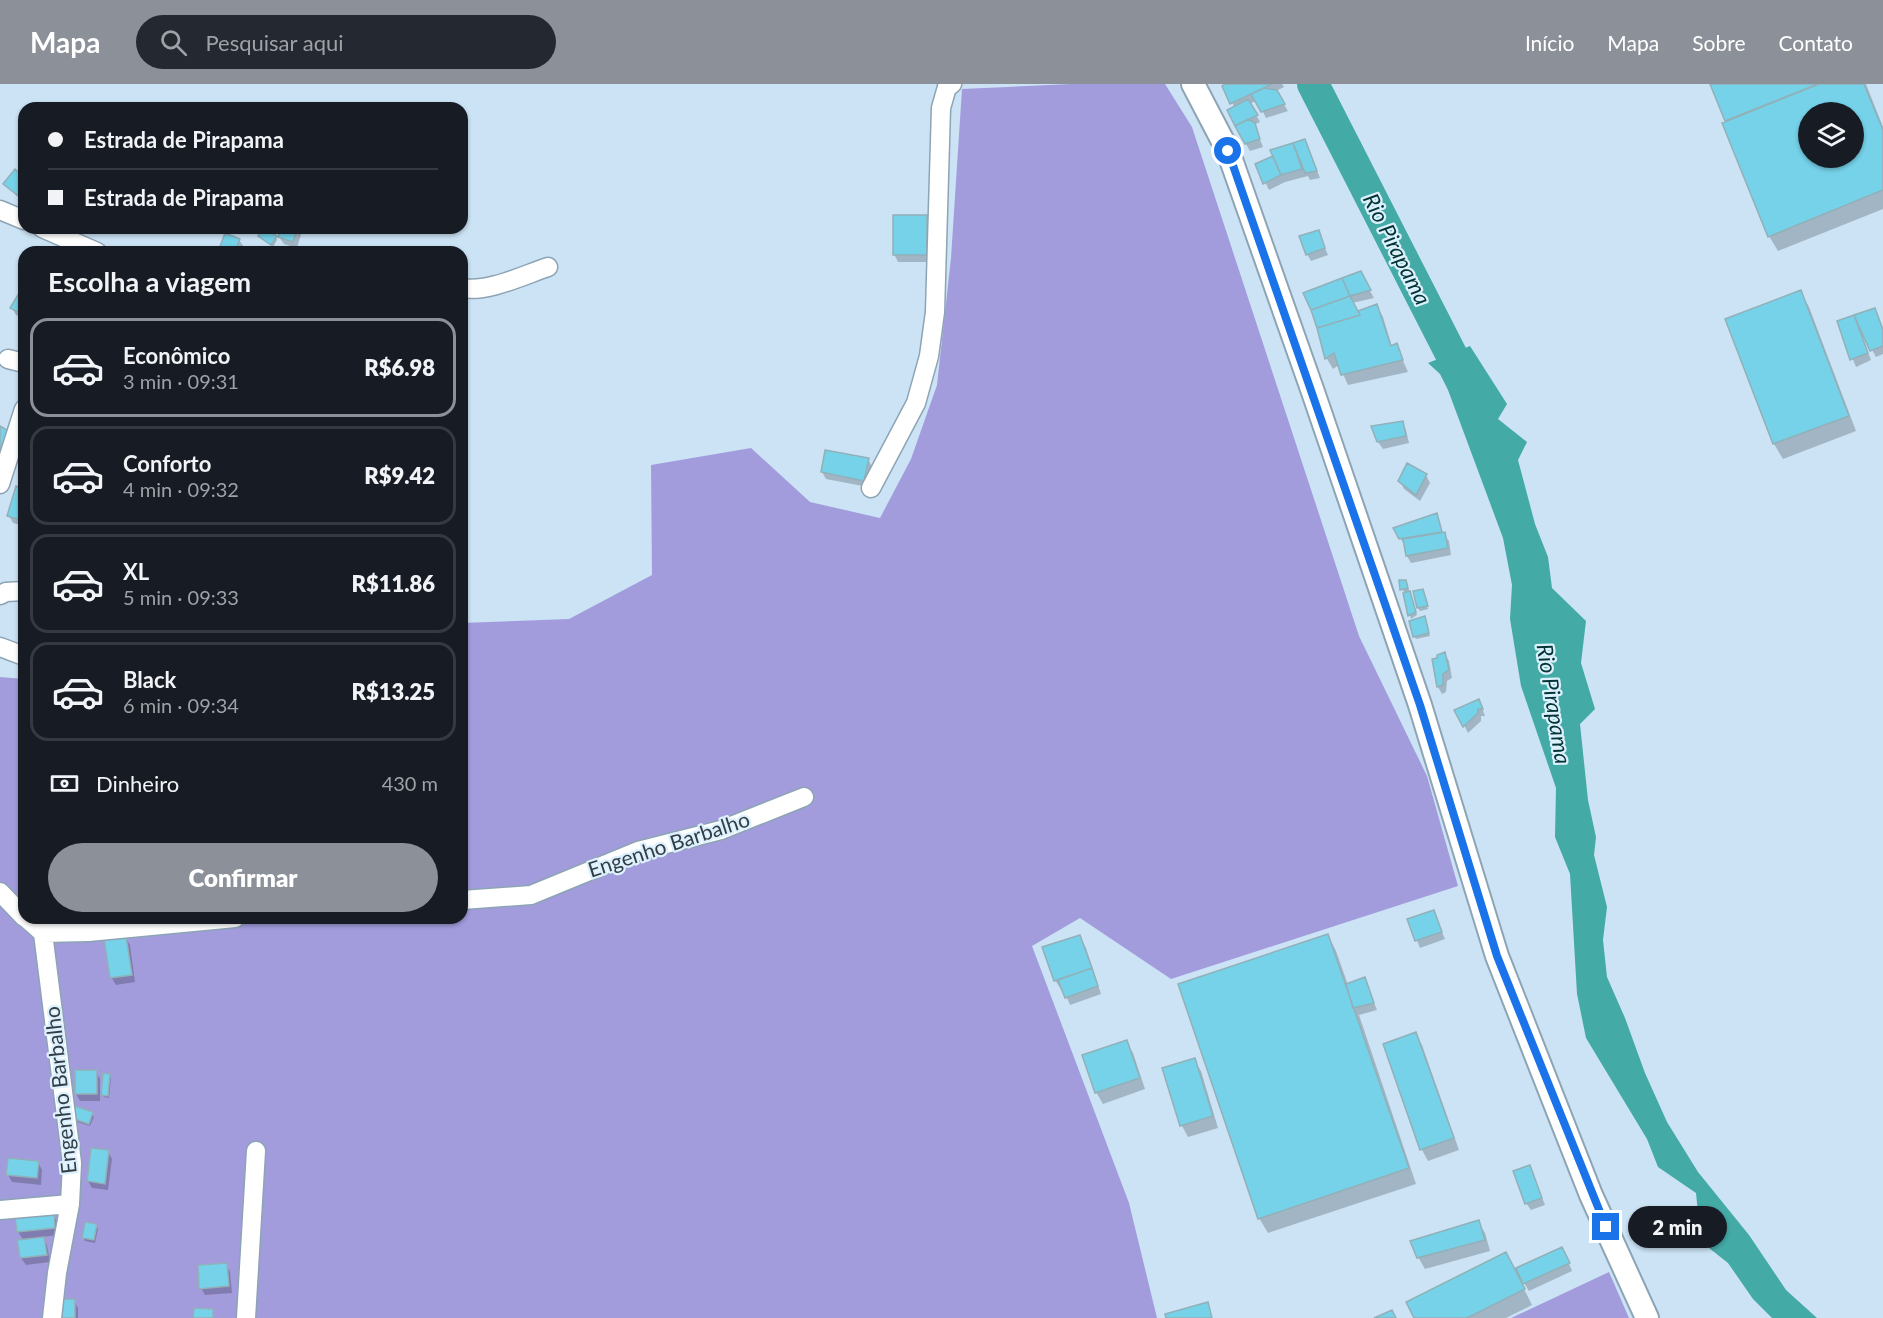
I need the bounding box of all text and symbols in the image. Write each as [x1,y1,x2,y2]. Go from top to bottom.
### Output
search box [136,15,556,69]
text: Mapa [30,25,100,59]
icon: search [157,26,190,59]
text: Pesquisar aqui [205,29,344,56]
text: Início [1525,30,1574,55]
text: Mapa [1607,30,1659,55]
text: Sobre [1692,30,1745,55]
text: Contato [1778,30,1853,55]
map controls [1798,102,1864,168]
button: layers [1798,102,1864,168]
text: Estrada de Pirapama [84,126,284,153]
route start [1214,137,1241,164]
text: Estrada de Pirapama [84,184,284,211]
water label: Rio Pirapama [1358,189,1437,309]
text: Escolha a viagem [48,265,251,298]
icon: car [51,341,105,395]
text: Econômico [123,342,230,369]
text: R$6.98 [364,354,435,381]
text: 3 min · 09:31 [123,369,239,393]
icon: car [51,449,105,503]
text: Conforto [123,450,211,477]
text: R$9.42 [364,462,435,489]
text: 4 min · 09:32 [123,477,239,501]
icon: car [51,557,105,611]
text: XL [123,558,149,585]
text: R$11.86 [351,570,435,597]
text: 5 min · 09:33 [123,585,239,609]
water label: Rio Pirapama [1532,642,1577,766]
icon: car [51,665,105,719]
text: Black [123,666,176,693]
text: R$13.25 [351,678,435,705]
text: 6 min · 09:34 [123,693,239,717]
icon: cash [48,767,81,800]
text: Dinheiro [96,770,179,797]
text: 430 m [382,771,438,795]
street label: Engenho Barbalho [585,806,753,881]
button: Confirmar [48,843,438,912]
street label: Engenho Barbalho [38,1005,81,1175]
callout: 2 min [1627,1206,1726,1248]
route end [1592,1213,1619,1240]
text: 2 min [1653,1215,1702,1239]

